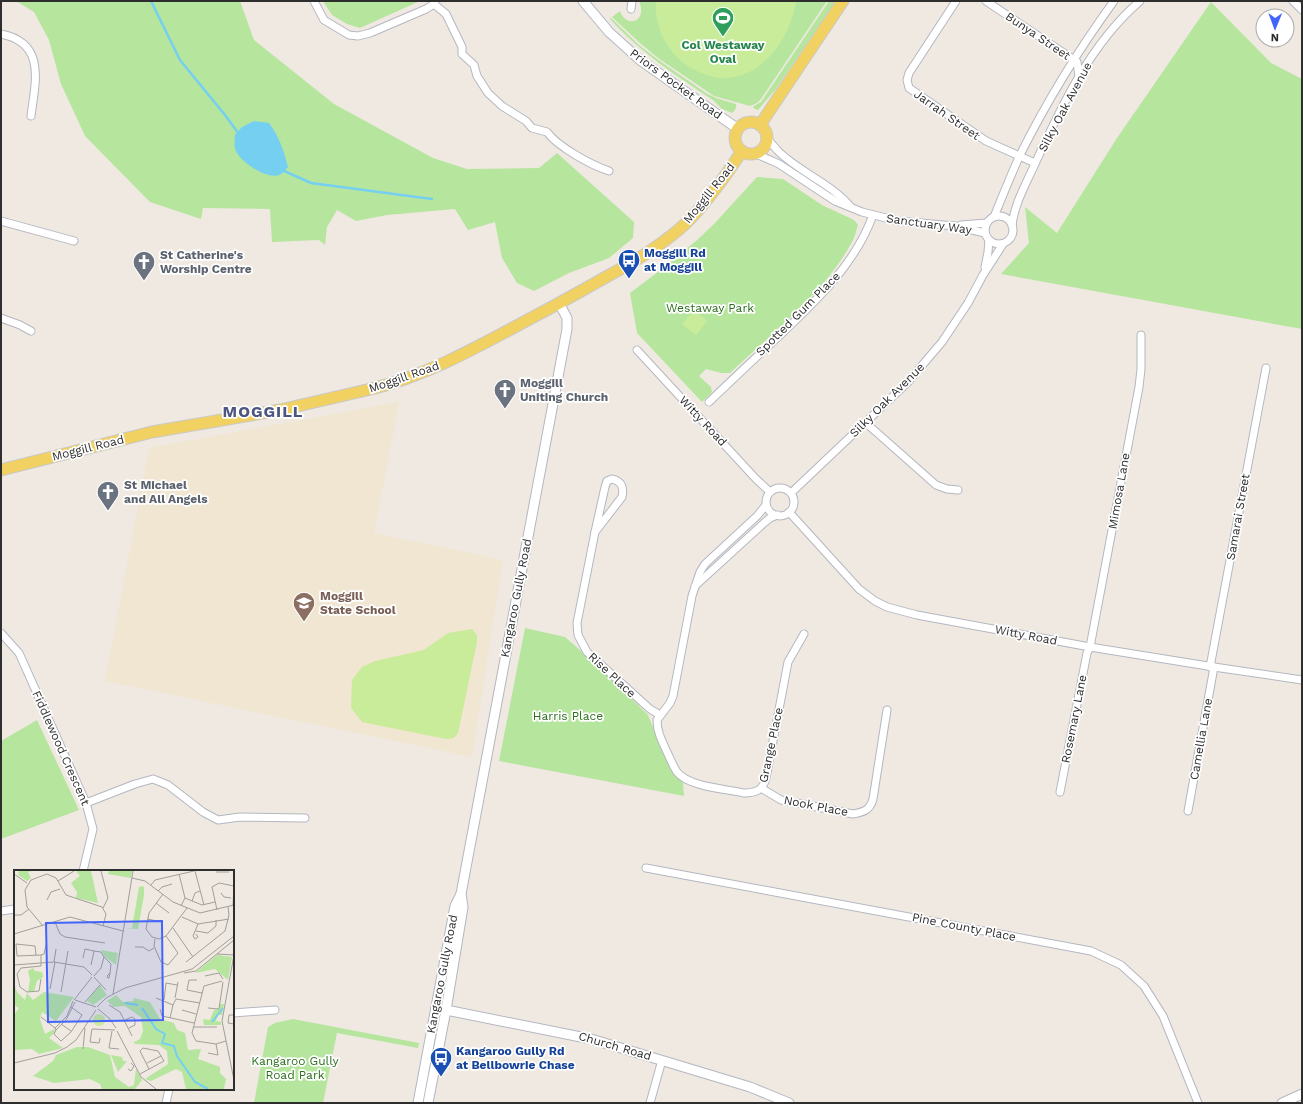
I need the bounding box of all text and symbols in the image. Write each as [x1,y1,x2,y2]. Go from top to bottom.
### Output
sports icon: Col Westaway Oval [710,5,736,38]
north arrow [1255,8,1295,48]
street label: Bunya Street [1003,9,1073,63]
text: N [1271,31,1279,44]
place label: Col Westaway Oval [681,38,765,66]
street label: Priors Pocket Road [627,46,725,122]
street label: Silky Oak Avenue [1035,60,1095,154]
street label: Jarrah Street [911,87,983,143]
street label: Moggill Road [680,160,738,226]
street label: Sanctuary Way [885,211,973,237]
place label: Moggill Rd at Moggill [644,246,706,274]
bus stop icon: Moggill Rd at Moggill [616,247,642,280]
place label: St Catherine's Worship Centre [160,248,252,276]
church icon: St Catherine's Worship Centre [131,249,157,282]
street label: Spotted Gum Place [753,269,843,359]
park label: Westaway Park [666,301,754,315]
street label: Moggill Road [367,358,441,396]
street label: Silky Oak Avenue [847,360,927,440]
place label: Moggill Uniting Church [520,376,608,404]
church icon: Moggill Uniting Church [492,377,518,410]
street label: Witty Road [676,393,730,449]
district label: MOGGILL [223,402,303,421]
street label: Moggill Road [51,432,125,464]
street label: Mimosa Lane [1105,452,1133,530]
street label: Samarai Street [1224,473,1252,561]
place label: St Michael and All Angels [124,478,208,506]
church icon: St Michael and All Angels [95,479,121,512]
street label: Kangaroo Gully Road [498,537,534,659]
place label: Moggill State School [320,589,396,617]
school or university icon: Moggill State School [291,590,317,623]
street label: Witty Road [994,622,1058,648]
street label: Rise Place [585,649,639,701]
street label: Rosemary Lane [1059,674,1089,764]
street label: Fiddlewood Crescent [29,688,93,808]
street label: Camellia Lane [1187,697,1215,781]
street label: Grange Place [756,706,786,784]
park label: Harris Place [533,709,603,723]
street label: Nook Place [783,793,849,819]
inset map [14,870,234,1090]
street label: Pine County Place [911,910,1017,944]
street label: Kangaroo Gully Road [424,913,460,1035]
street label: Church Road [577,1029,653,1063]
place label: Kangaroo Gully Rd at Bellbowrie Chase [456,1044,575,1072]
bus stop icon: Kangaroo Gully Rd at Bellbowrie Chase [428,1045,454,1078]
park label: Kangaroo Gully Road Park [251,1054,340,1082]

